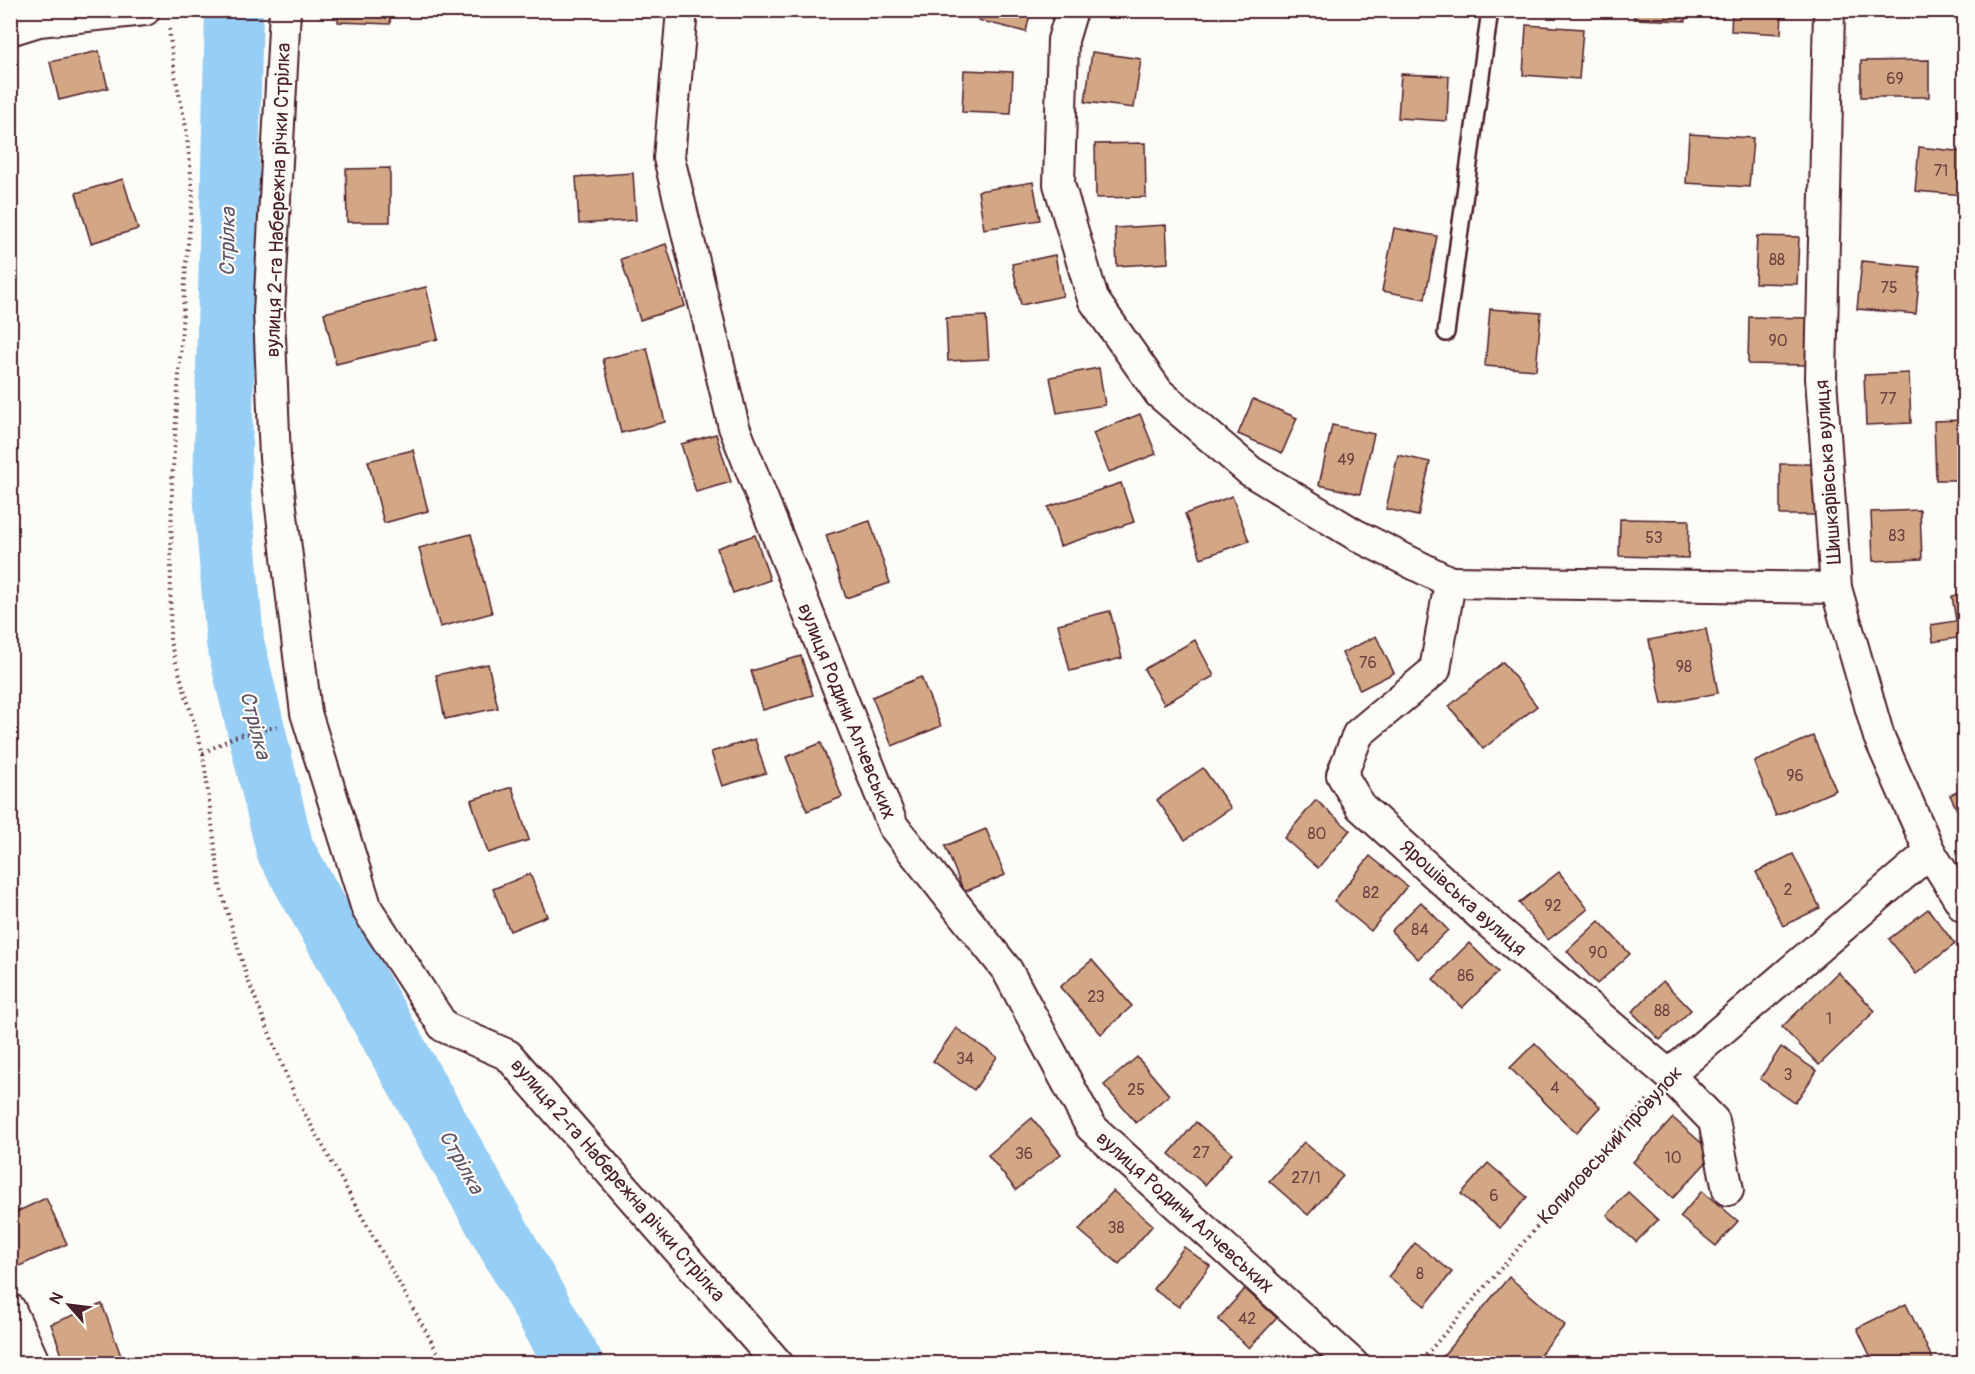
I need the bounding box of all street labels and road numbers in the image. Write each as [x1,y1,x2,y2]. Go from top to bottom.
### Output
street label: вулиця 2-га Набережна річки Стрілка [260,42,296,358]
street label: Шишкарівська вулиця [1809,379,1847,565]
street label: вулиця Родини Алчевських [792,599,902,823]
street label: Ярошівська вулиця [1394,834,1532,962]
street label: вулиця 2-га Набережна річки Стрілка [505,1053,731,1307]
street label: Копиловський провулок [1532,1060,1688,1230]
street label: вулиця Родини Алчевських [1091,1126,1279,1298]

